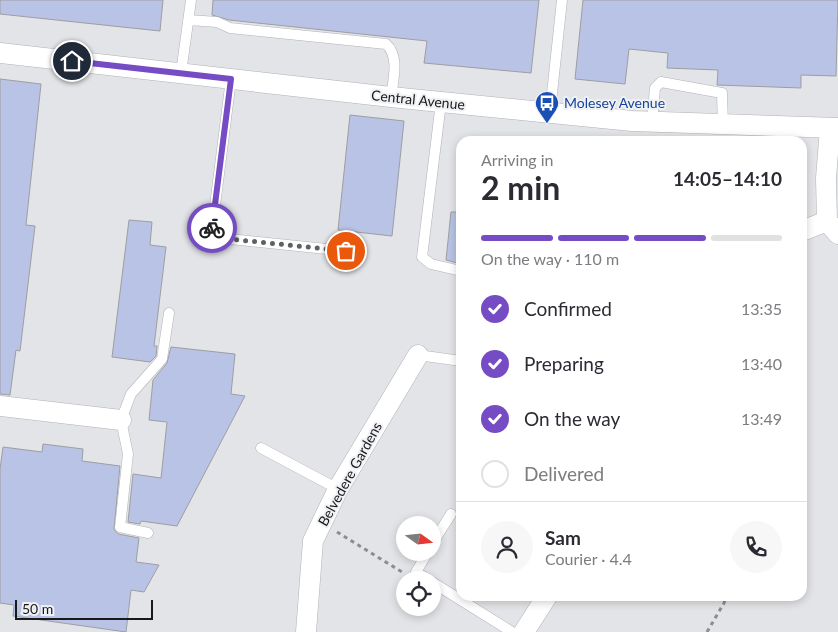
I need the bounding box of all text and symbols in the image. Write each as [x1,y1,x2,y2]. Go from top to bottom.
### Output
pin [51,40,93,82]
icon: home [58,47,86,75]
street label: Central Avenue [370,86,466,113]
bus stop icon: Molesey Avenue [534,90,560,124]
place label: Molesey Avenue [564,94,665,111]
text: Arriving in [481,150,554,169]
text: 14:05–14:10 [673,167,782,190]
text: 2 min [481,168,560,207]
courier [187,203,237,253]
icon: bike [198,214,226,242]
pin [325,230,367,272]
icon: bag [332,237,360,265]
text: On the way · 110 m [481,249,619,268]
icon: check [481,295,509,323]
text: Confirmed [524,297,612,320]
text: 13:35 [741,299,782,318]
icon: check [481,350,509,378]
text: Preparing [524,352,604,375]
text: 13:40 [741,354,782,373]
icon: check [481,405,509,433]
text: On the way [524,407,620,430]
text: 13:49 [741,409,782,428]
street label: Belvedere Gardens [314,419,385,529]
text: Delivered [524,462,604,485]
north arrow [396,516,441,561]
map controls [396,516,441,616]
button: person [481,521,533,573]
button: phone [730,521,782,573]
text: Sam [545,526,581,549]
text: Courier · 4.4 [545,549,632,568]
button: locate [396,571,441,616]
scale bar [15,597,152,620]
text: 50 m [22,600,53,617]

